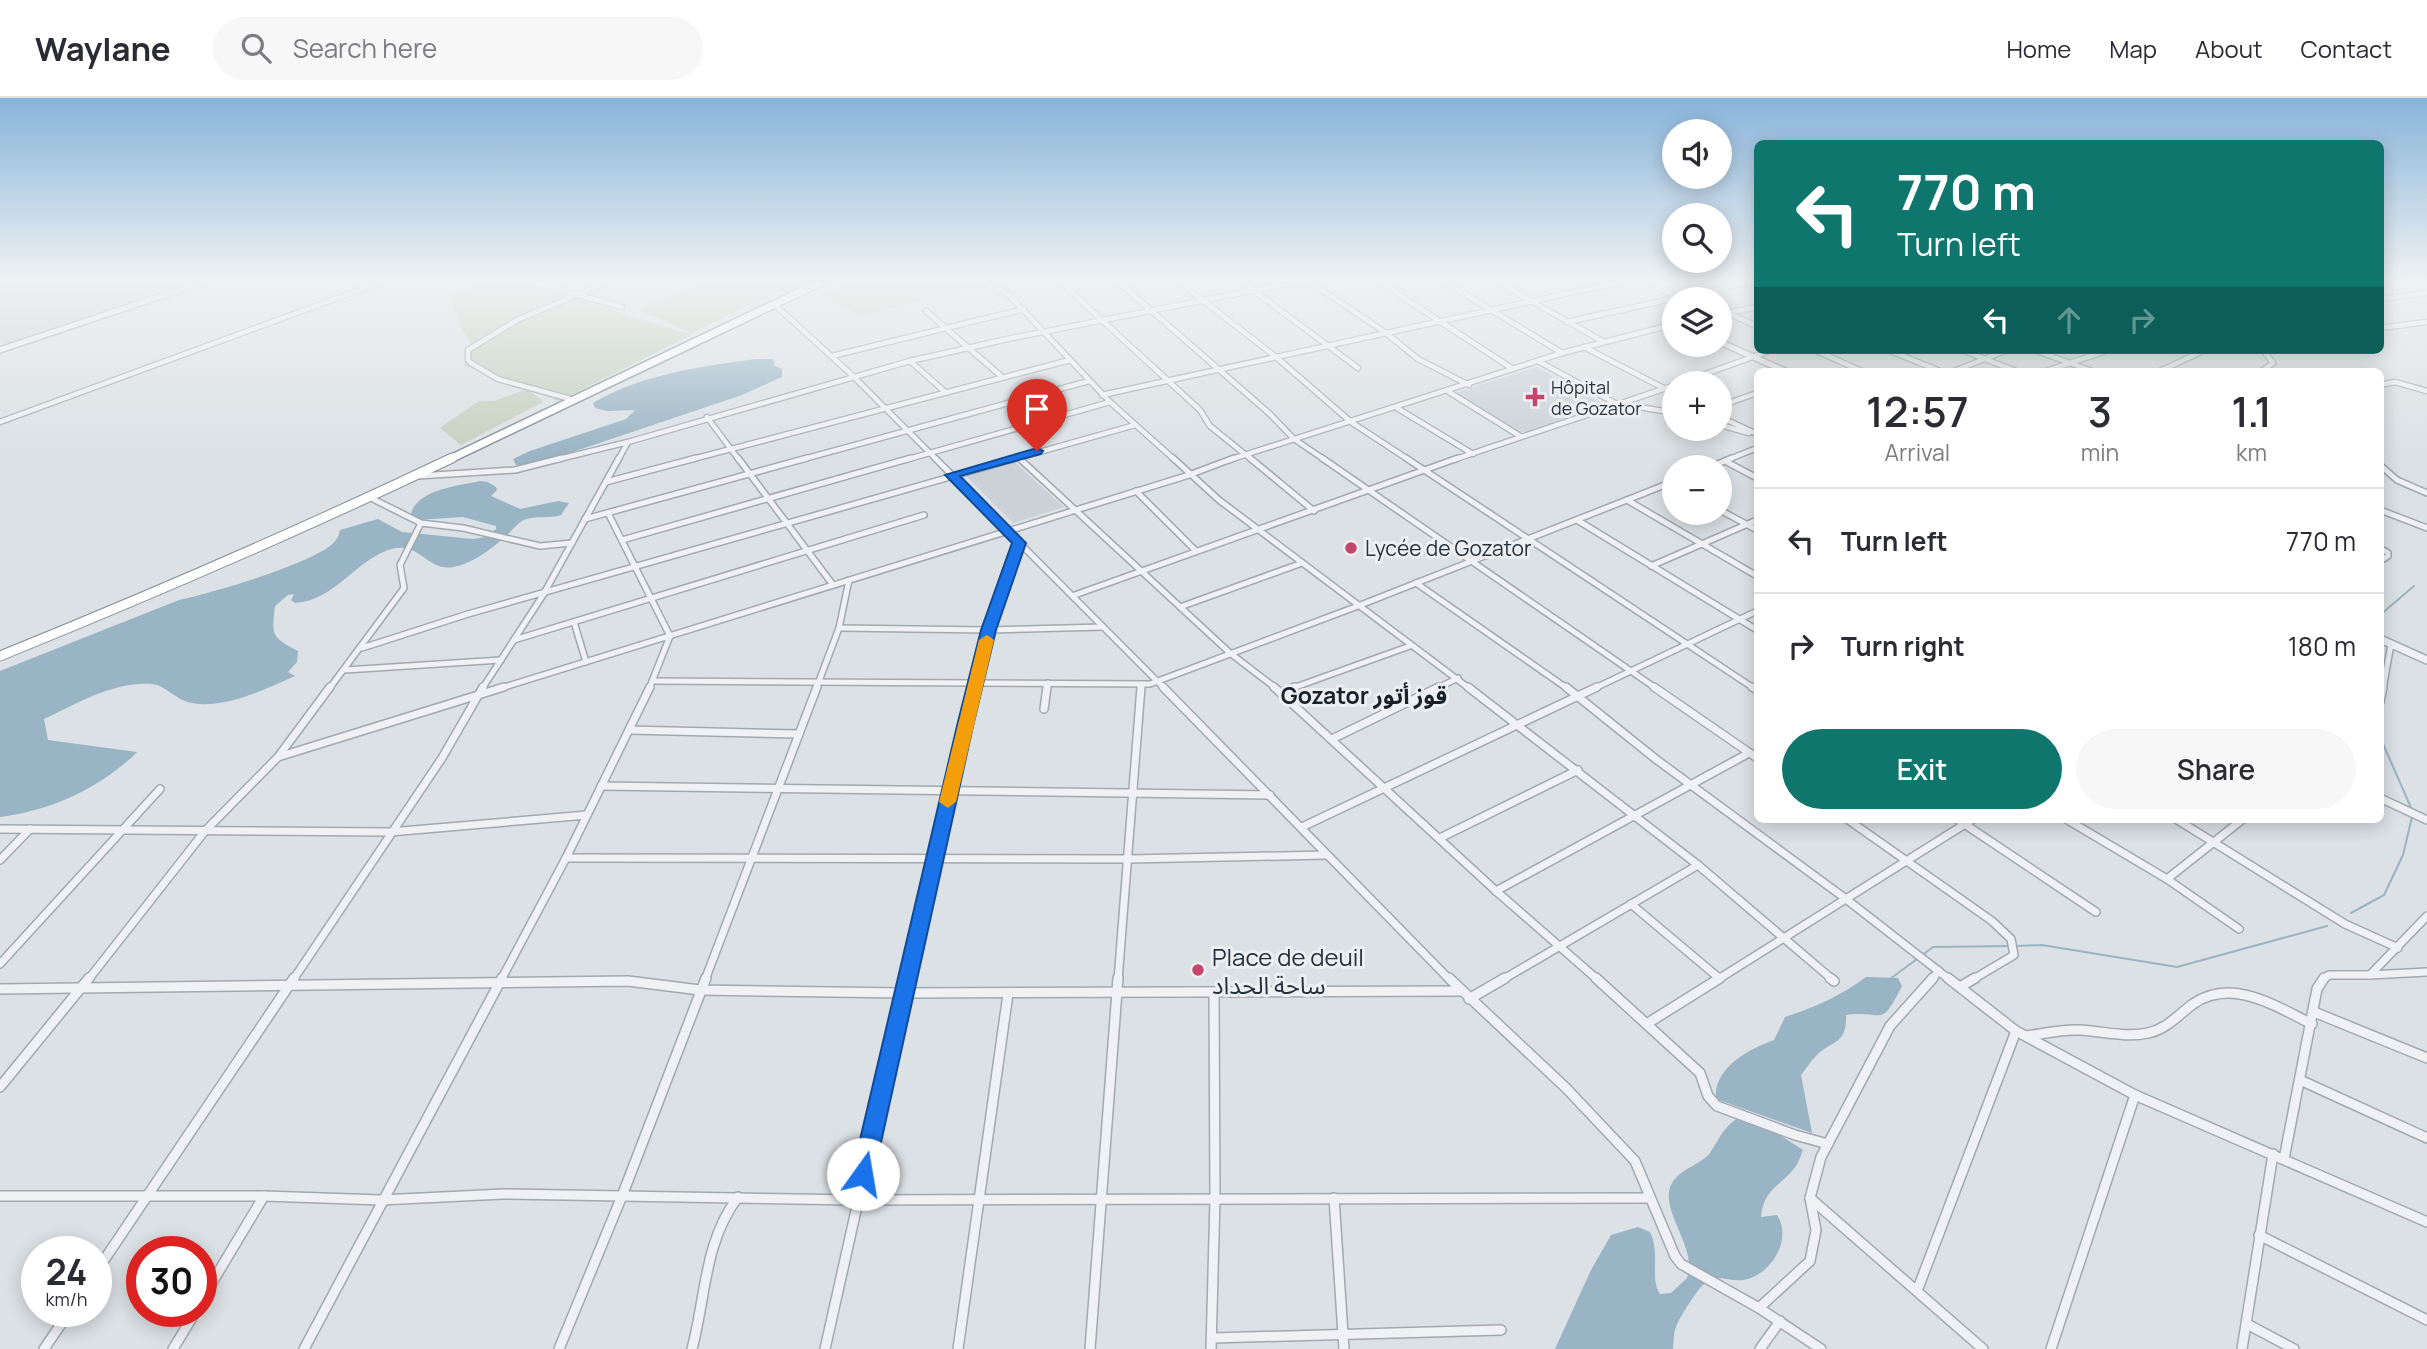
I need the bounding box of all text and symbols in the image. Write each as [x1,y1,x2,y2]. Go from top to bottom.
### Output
search box [213,17,703,80]
text: Waylane [35,26,171,71]
icon: search [237,29,275,67]
text: Search here [293,30,437,66]
text: Home [2006,32,2071,65]
text: Map [2109,32,2157,65]
text: About [2195,32,2263,65]
text: Contact [2301,32,2392,65]
map controls [1662,119,1732,525]
button: sound [1662,119,1732,189]
text: 770 m [1897,158,2036,225]
icon: left [1782,168,1873,259]
button: search [1662,203,1732,273]
text: Turn left [1897,222,2021,266]
button: layers [1662,287,1732,357]
icon: left [1977,301,2015,339]
icon: ahead [2050,301,2088,339]
icon: right [2123,301,2161,339]
button: + [1662,371,1732,441]
place label: Hôpital de Gozator [1551,375,1642,420]
pin [1007,379,1067,451]
text: 12:57 [1866,382,1969,440]
text: 3 [2088,382,2112,440]
text: 1.1 [2231,382,2272,440]
marker: Hôpital de Gozator [1525,387,1545,407]
icon: arrive [1018,390,1056,428]
text: Arrival [1884,436,1950,468]
text: min [2081,436,2119,468]
text: km [2236,436,2267,468]
button: − [1662,455,1732,525]
icon: left [1782,522,1820,560]
text: Turn left [1841,523,1948,559]
text: 770 m [2286,523,2356,559]
place label: Lycée de Gozator [1365,534,1532,562]
marker: Lycée de Gozator [1343,540,1359,556]
icon: right [1782,627,1820,665]
text: Turn right [1841,628,1965,664]
text: 180 m [2288,628,2356,664]
district label: Gozator قوز أتور [1281,679,1447,711]
button: Exit [1782,729,2062,809]
button: Share [2076,729,2356,809]
place label: Place de deuil ساحة الحداد [1212,940,1364,1001]
marker: Place de deuil ساحة الحداد [1190,962,1206,978]
position arrow [826,1137,900,1211]
speed limit sign: 30 [126,1236,217,1327]
text: 24 [46,1248,87,1296]
text: km/h [46,1287,87,1311]

